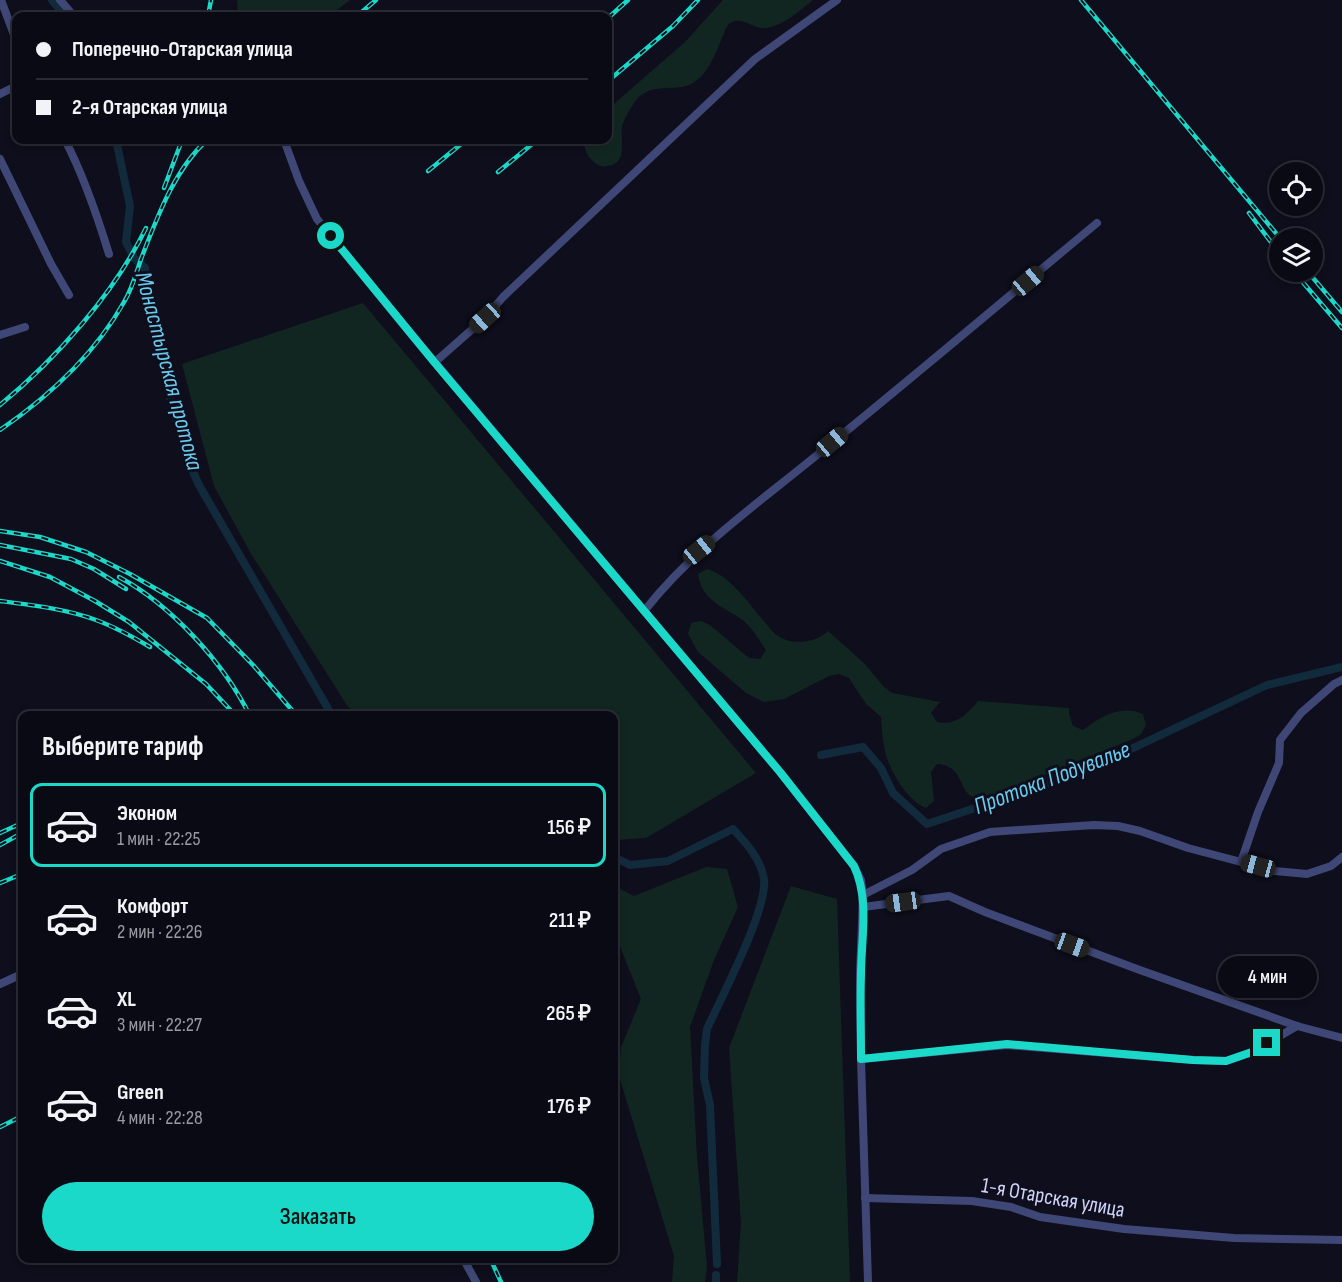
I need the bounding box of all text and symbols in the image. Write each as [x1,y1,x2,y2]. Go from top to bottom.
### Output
text: Поперечно-Отарская улица [72,36,293,63]
text: 2-я Отарская улица [72,94,227,121]
map controls [1269,162,1323,282]
button: locate [1269,162,1323,216]
route start [317,222,344,249]
button: layers [1269,228,1323,282]
car [1008,263,1048,299]
water label: Монастырская протока [129,269,210,474]
car [466,299,504,337]
car [812,424,852,460]
car [679,532,719,568]
text: Выберите тариф [42,731,204,763]
water label: Протока Подувалье [970,735,1134,821]
icon: car [45,798,99,852]
text: Эконом [117,800,177,827]
text: 156 ₽ [547,814,591,841]
text: 1 мин · 22:25 [117,827,201,851]
car [1238,853,1278,879]
icon: car [45,891,99,945]
car [884,891,922,913]
text: Комфорт [117,893,188,920]
text: 211 ₽ [549,907,591,934]
text: 2 мин · 22:26 [117,920,203,944]
car [1052,930,1092,960]
callout: 4 мин [1218,956,1316,998]
text: 4 мин [1248,965,1287,989]
icon: car [45,984,99,1038]
text: XL [117,986,136,1013]
text: 265 ₽ [546,1000,591,1027]
text: 3 мин · 22:27 [117,1013,202,1037]
route end [1253,1029,1280,1056]
icon: car [45,1077,99,1131]
text: Green [117,1079,164,1106]
text: 176 ₽ [547,1093,591,1120]
text: 4 мин · 22:28 [117,1106,203,1130]
street label: 1-я Отарская улица [979,1172,1127,1224]
button: Заказать [42,1182,594,1251]

